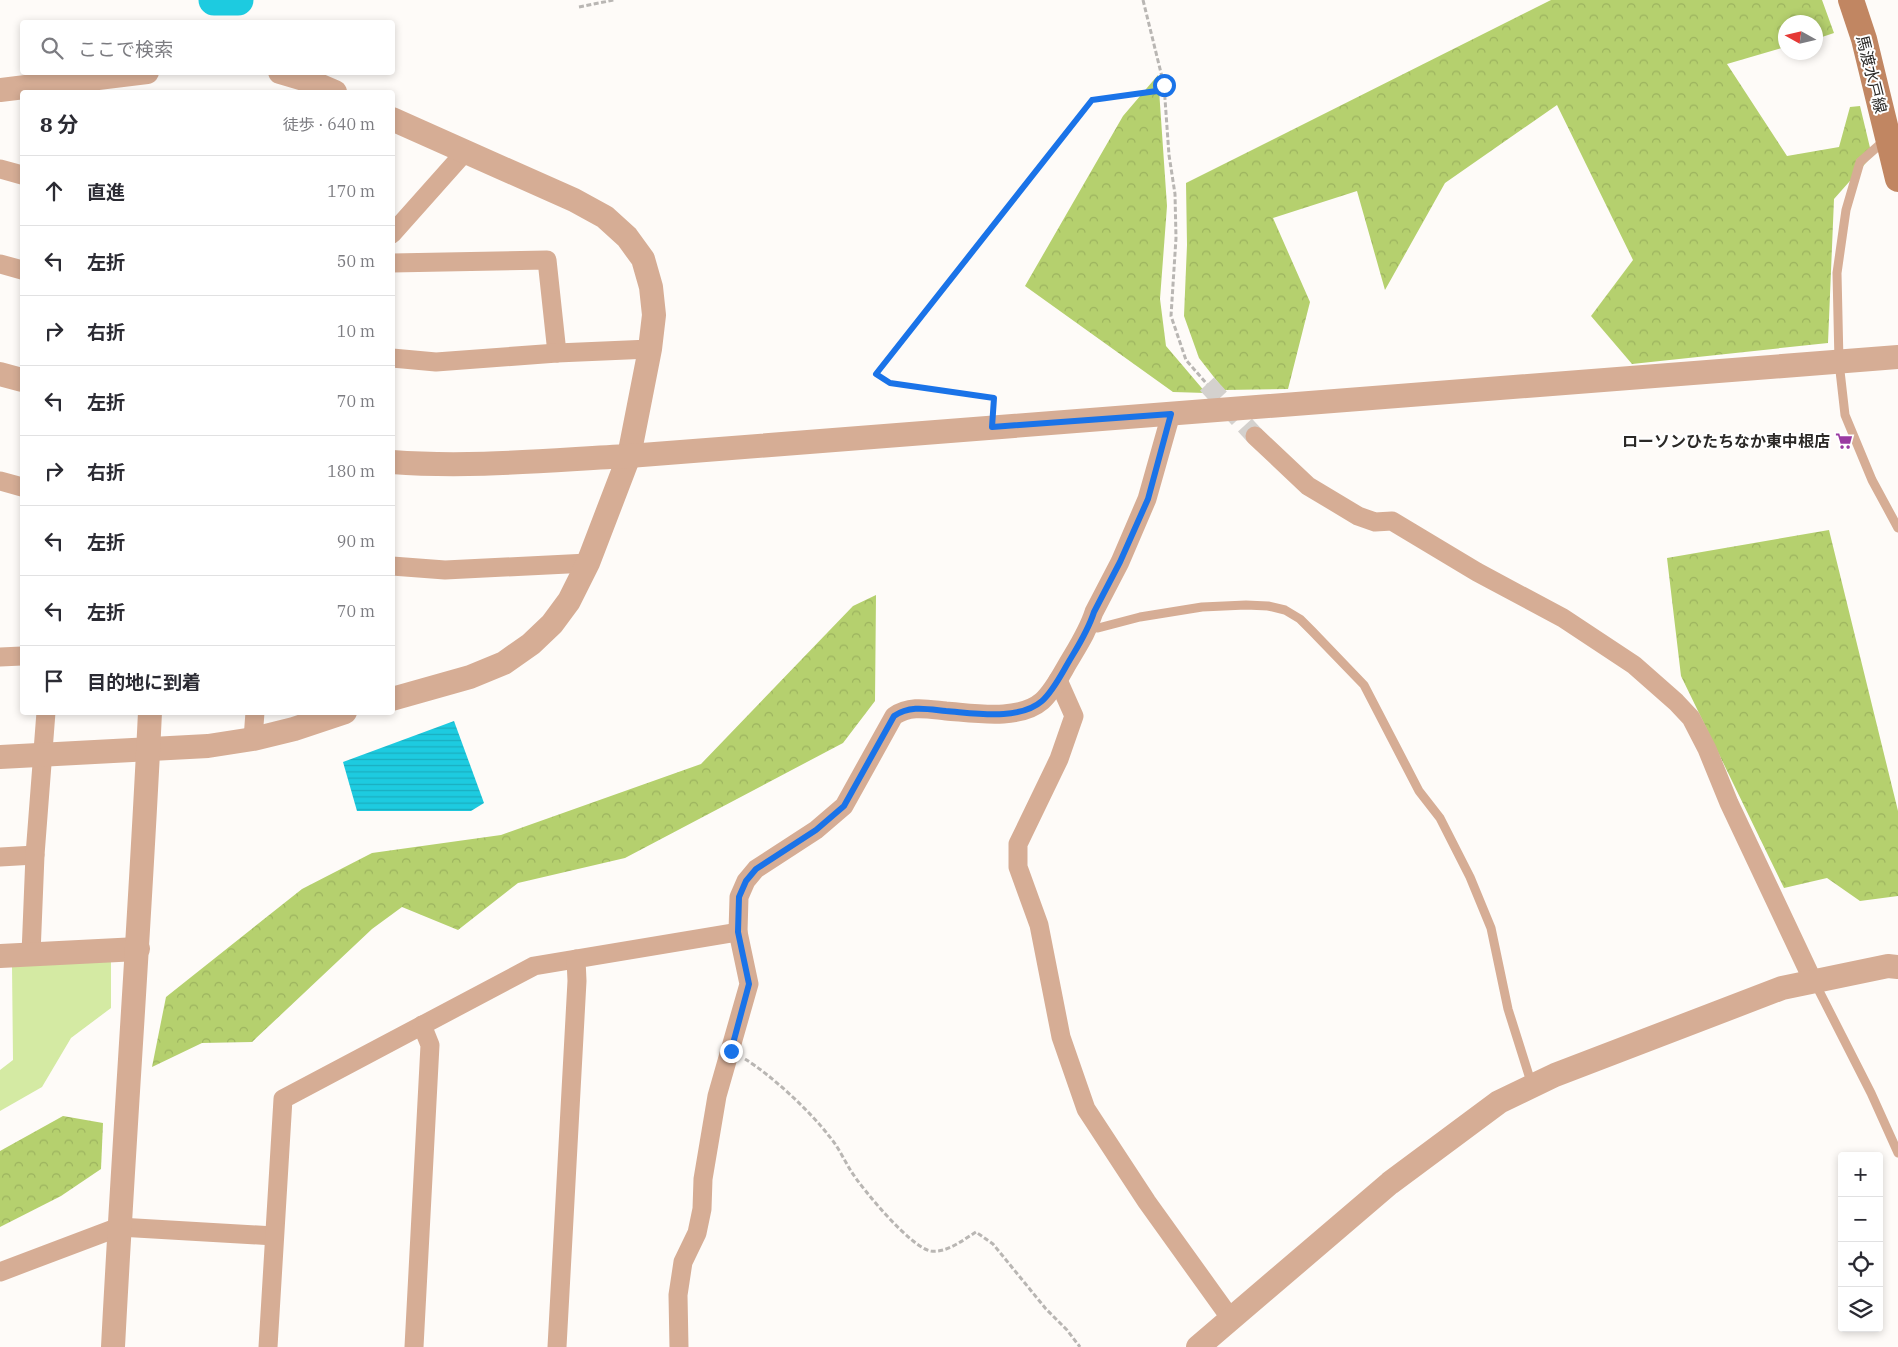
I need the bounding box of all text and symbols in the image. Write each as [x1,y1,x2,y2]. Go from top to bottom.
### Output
north arrow [1778,15,1823,60]
search box [20,20,395,75]
street label: 馬渡水戸線 [1853,33,1891,115]
icon: search [38,34,66,62]
text: ここで検索 [78,37,173,61]
route start [1153,74,1176,97]
text: 8 分 [40,110,78,138]
text: 徒歩 · 640 m [283,114,375,134]
icon: ahead [40,177,68,205]
text: 直進 [87,180,125,204]
text: 170 m [327,181,375,201]
icon: left [40,247,68,275]
text: 左折 [87,250,125,274]
text: 50 m [337,251,375,271]
icon: right [40,317,68,345]
text: 右折 [87,320,125,344]
text: 10 m [337,321,375,341]
icon: left [40,387,68,415]
text: 左折 [87,390,125,414]
text: 70 m [337,391,375,411]
place label: ローソンひたちなか東中根店 [1622,431,1830,451]
supermarket icon: ローソンひたちなか東中根店 [1834,431,1854,451]
icon: right [40,457,68,485]
text: 右折 [87,460,125,484]
text: 180 m [327,461,375,481]
icon: left [40,527,68,555]
text: 左折 [87,530,125,554]
text: 90 m [337,531,375,551]
icon: left [40,597,68,625]
text: 左折 [87,600,125,624]
text: 70 m [337,601,375,621]
icon: arrive [40,667,68,695]
text: 目的地に到着 [87,670,201,694]
route end [720,1040,743,1063]
map controls [1838,1152,1883,1332]
button: + [1838,1152,1883,1197]
button: − [1838,1197,1883,1242]
button: locate [1838,1242,1883,1287]
button: layers [1838,1287,1883,1332]

